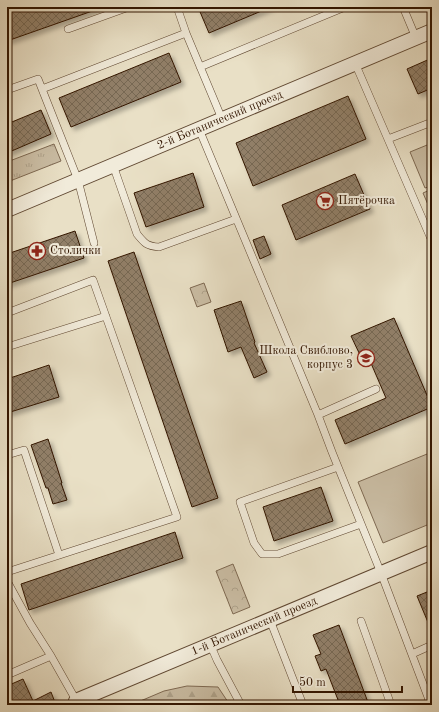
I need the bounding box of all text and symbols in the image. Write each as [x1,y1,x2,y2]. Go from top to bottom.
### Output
street label: 2-й Ботанический проезд [155,89,284,152]
supermarket icon: Пятёрочка [315,191,335,211]
place label: Пятёрочка [338,195,395,207]
pharmacy icon: Столички [27,241,47,261]
place label: Столички [50,245,101,257]
place label: Школа Свиблово, корпус 3 [259,345,353,371]
school or university icon: Школа Свиблово, корпус 3 [356,348,376,368]
street label: 1-й Ботанический проезд [190,595,319,658]
scale bar [293,668,402,694]
text: 50 m [299,676,326,689]

